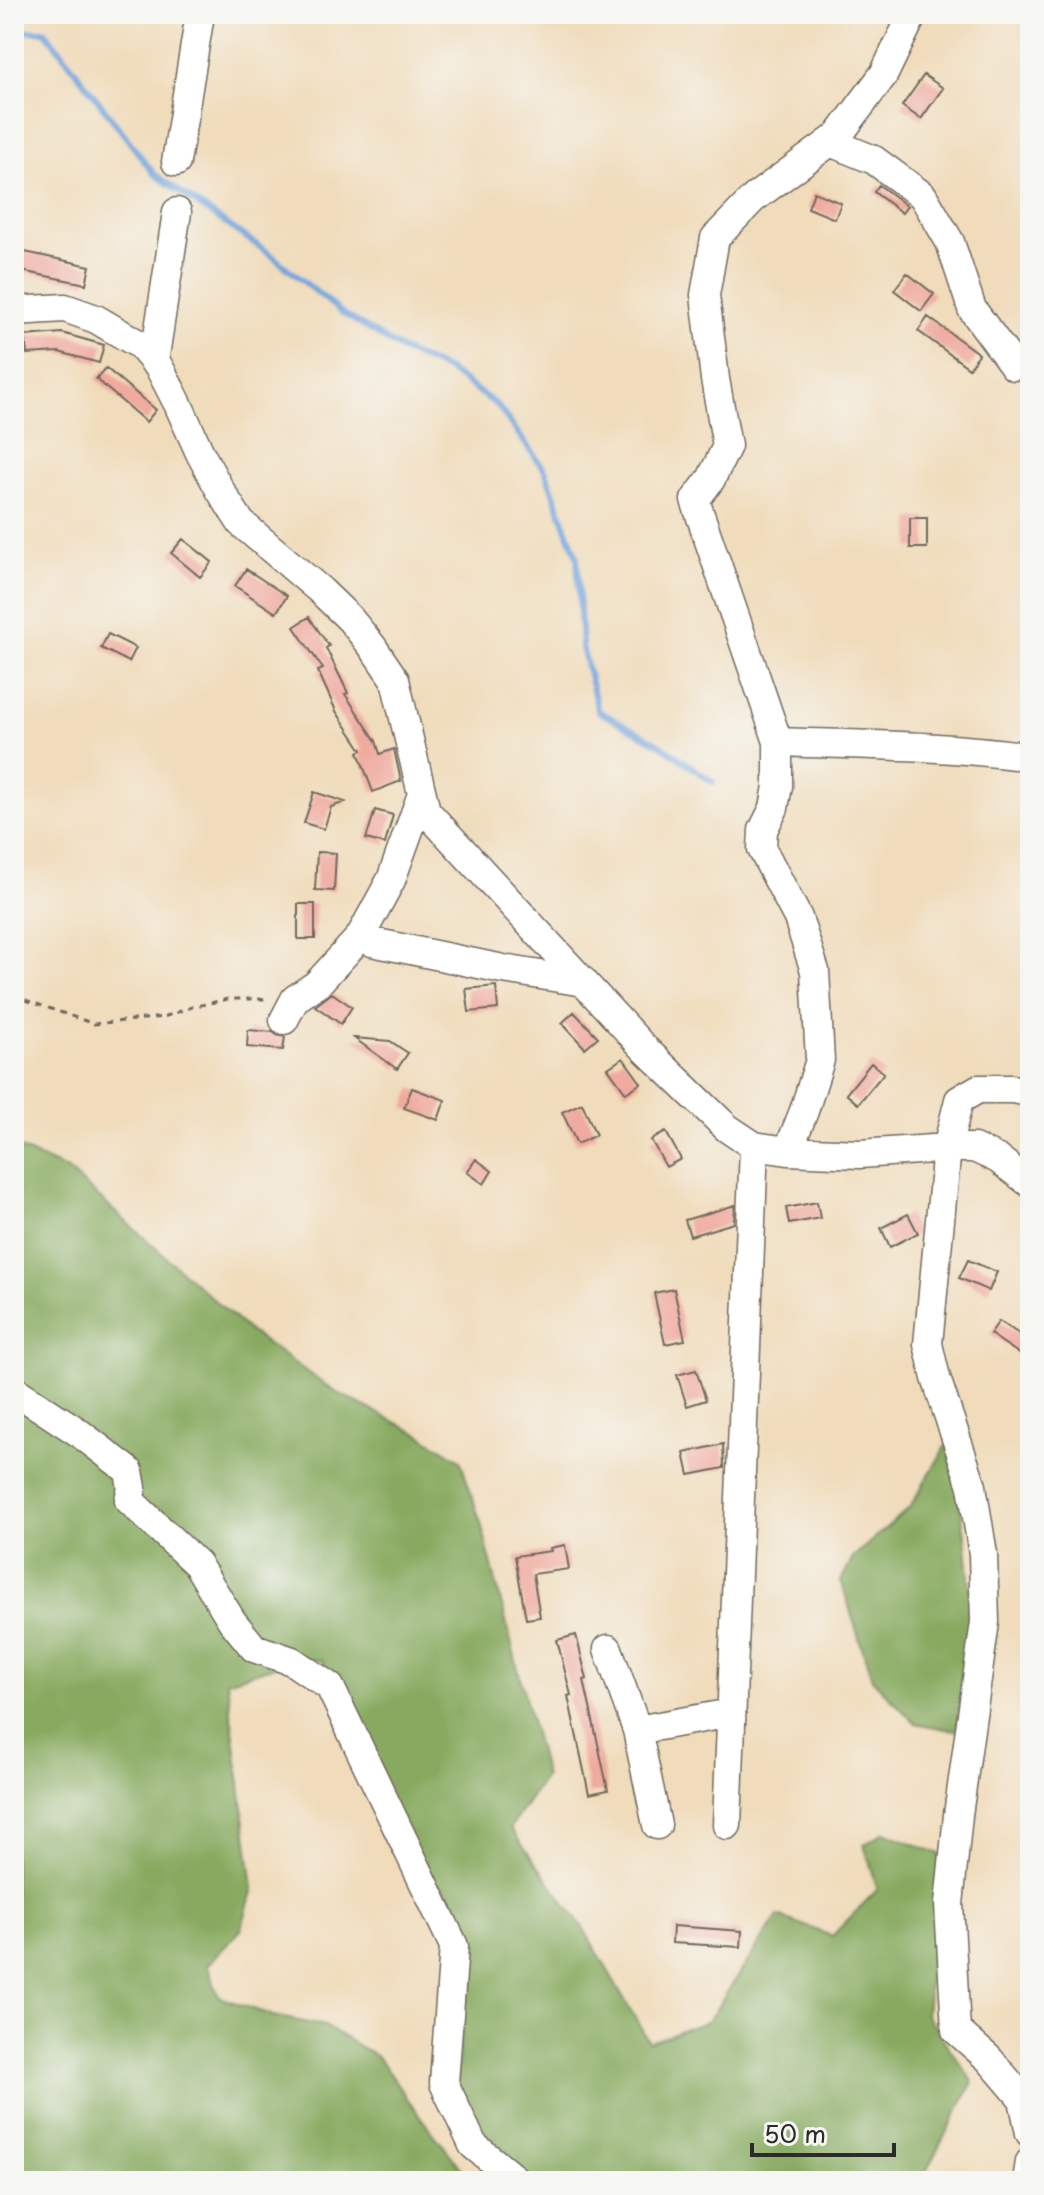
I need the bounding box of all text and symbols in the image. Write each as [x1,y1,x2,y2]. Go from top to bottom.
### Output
scale bar [752,2107,894,2157]
text: 50 m [764,2115,826,2151]

